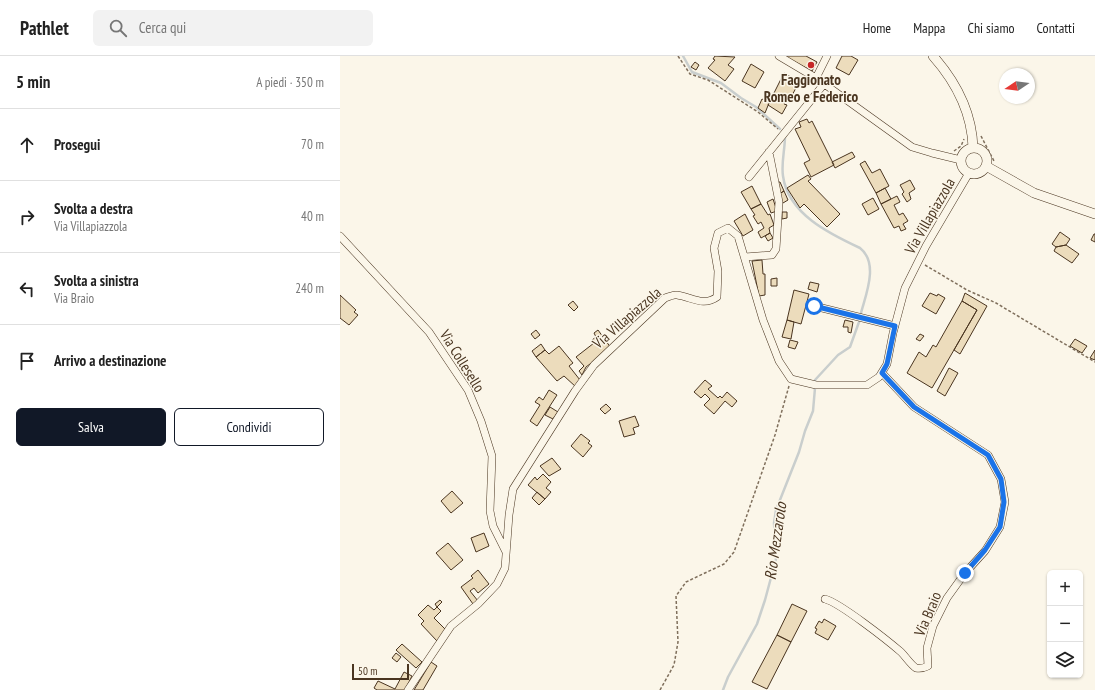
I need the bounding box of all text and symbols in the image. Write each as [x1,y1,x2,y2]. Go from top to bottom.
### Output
search box [93,10,373,46]
text: Pathlet [20,16,69,40]
icon: search [107,17,129,39]
text: Cerca qui [139,18,186,37]
text: Home [863,19,891,37]
text: Mappa [913,19,945,37]
text: Chi siamo [967,19,1015,37]
text: Contatti [1037,19,1075,37]
marker: Faggionato Romeo e Federico [806,60,816,70]
north arrow [999,68,1035,104]
place label: Faggionato Romeo e Federico [764,70,859,106]
text: 5 min [16,71,50,93]
text: A piedi · 350 m [256,74,324,91]
icon: ahead [16,134,38,156]
text: Prosegui [54,135,100,154]
text: 70 m [301,136,324,153]
street label: Via Villapiazzola [900,174,959,258]
text: Svolta a destra [54,199,133,218]
icon: right [16,206,38,228]
text: 40 m [301,208,324,225]
text: Via Villapiazzola [54,218,127,235]
text: Svolta a sinistra [54,271,139,290]
icon: left [16,278,38,300]
text: 240 m [295,280,324,297]
street label: Via Villapiazzola [588,283,665,353]
text: Via Braio [54,290,94,307]
route start [805,297,823,315]
street label: Via Collesello [435,325,489,396]
icon: arrive [16,350,38,372]
text: Arrivo a destinazione [54,351,167,370]
button: Salva [16,408,166,446]
button: Condividi [174,408,324,446]
water label: Rio Mezzarolo [760,500,790,581]
route end [956,564,974,582]
map controls [1047,570,1083,678]
button: + [1047,570,1083,606]
street label: Via Braio [909,589,945,640]
button: − [1047,606,1083,642]
button: layers [1047,642,1083,678]
scale bar [352,662,409,681]
text: 50 m [358,664,377,678]

